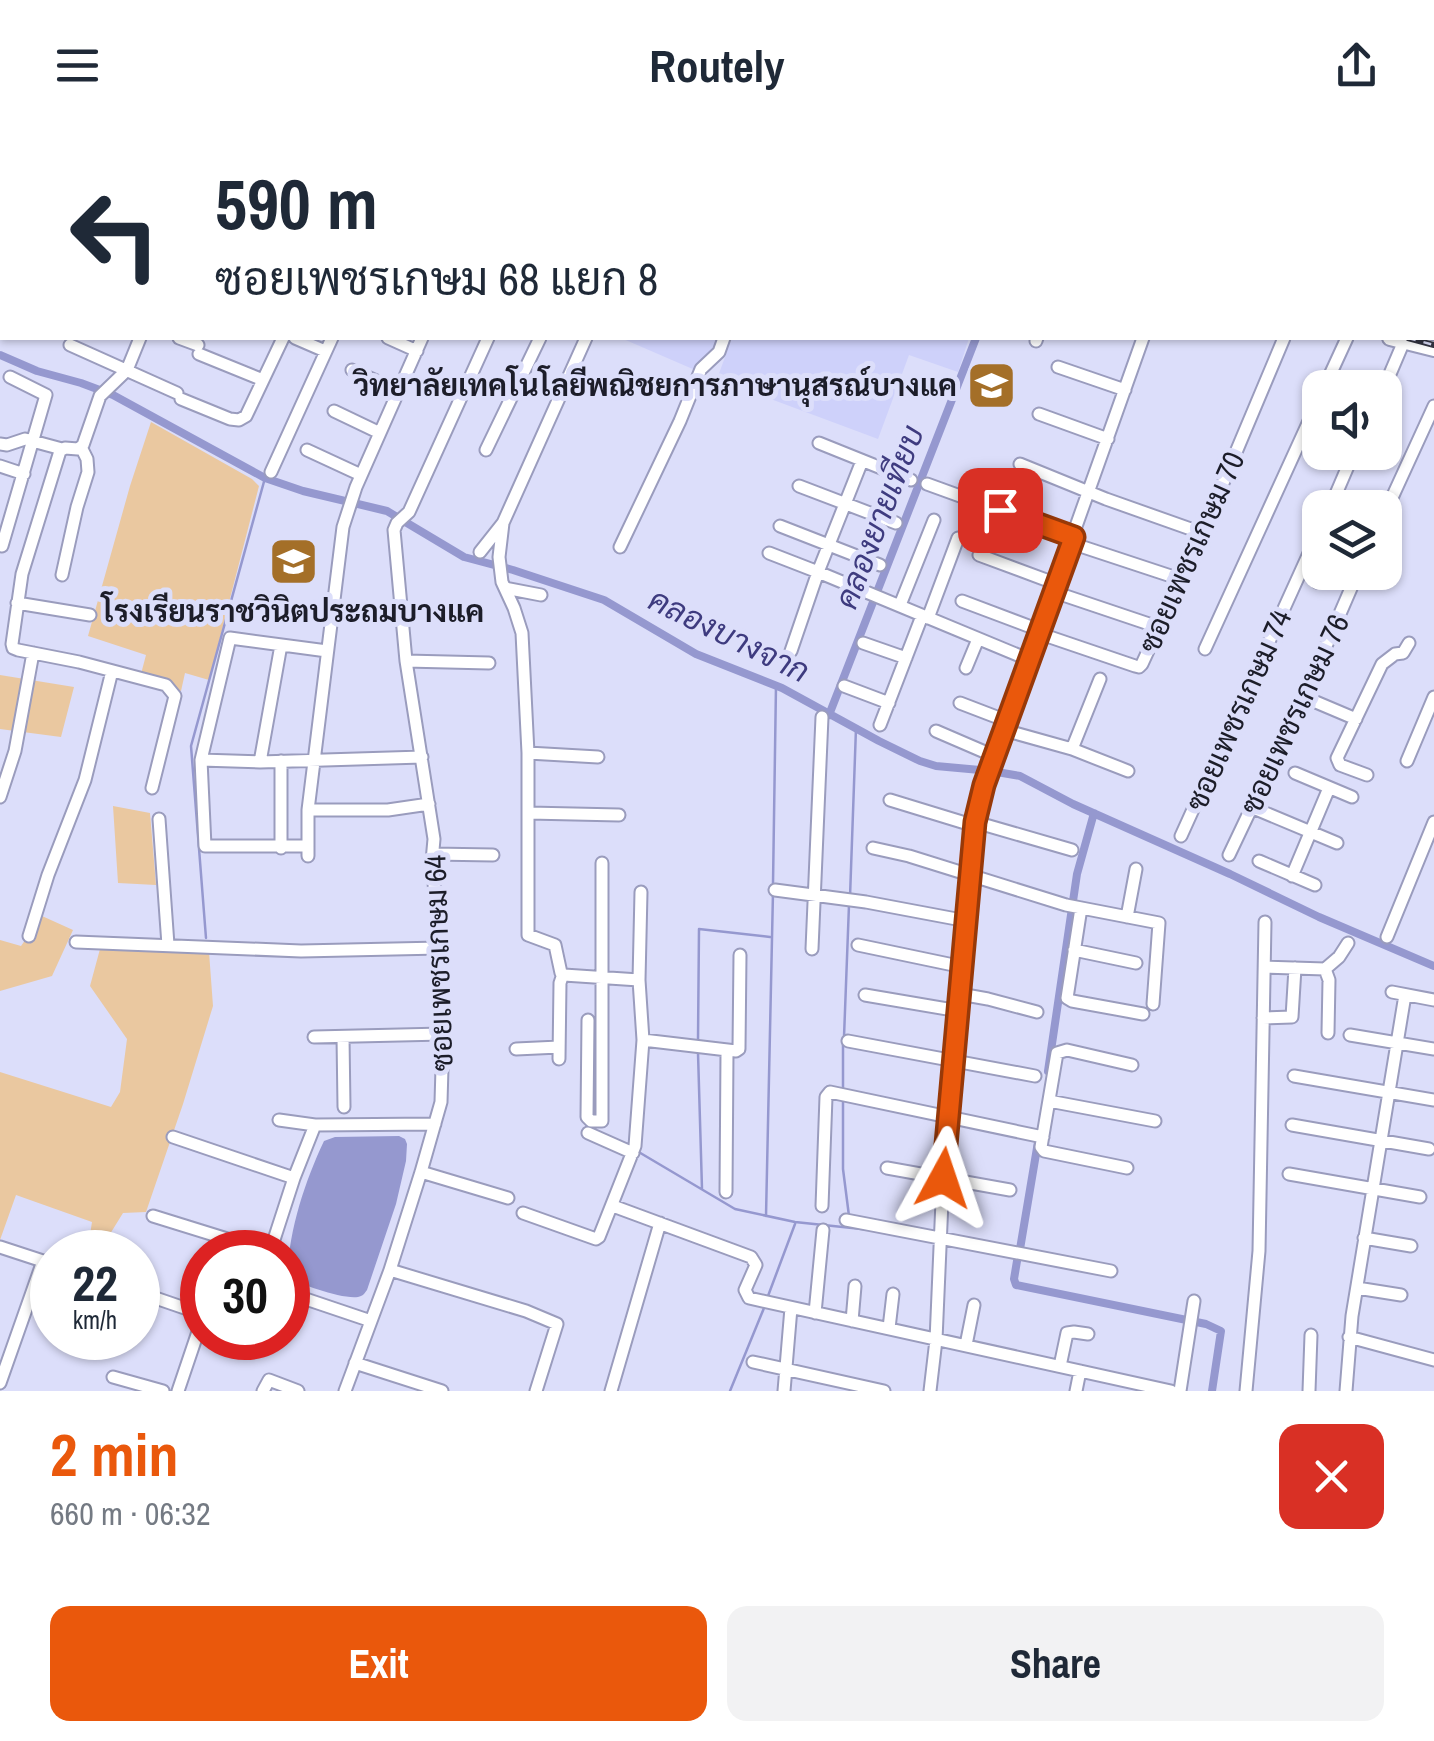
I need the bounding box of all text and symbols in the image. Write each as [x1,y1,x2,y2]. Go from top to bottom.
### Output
text: Routely [649,35,785,96]
icon: menu [50,38,105,93]
icon: share [1329,38,1384,93]
text: 590 m [215,157,378,251]
icon: left [50,170,180,300]
text: ซอยเพชรเกษม 68 แยก 8 [215,248,658,309]
school or university icon: วิทยาลัยเทคโนโลยีพณิชยการภาษานุสรณ์บางแค [966,359,1018,411]
place label: วิทยาลัยเทคโนโลยีพณิชยการภาษานุสรณ์บางแค [352,365,957,407]
map controls [1302,370,1402,590]
button: sound [1302,370,1402,470]
water label: คลองยายเทียบ [824,419,934,615]
street label: ซอยเพชรเกษม 70 [1129,445,1253,659]
pin [958,468,1043,553]
icon: arrive [973,483,1028,538]
button: layers [1302,490,1402,590]
school or university icon: โรงเรียนราชวินิตประถมบางแค [267,536,319,588]
water label: คลองบางจาก [642,578,816,692]
place label: โรงเรียนราชวินิตประถมบางแค [100,591,484,631]
street label: ซอยเพชรเกษม 74 [1176,603,1300,817]
street label: ซอยเพชรเกษม 76 [1230,607,1358,821]
street label: ซอยเพชรเกษม 64 [414,854,462,1072]
position arrow [891,1126,995,1230]
speed limit sign: 30 [180,1230,310,1360]
text: 22 [72,1249,118,1317]
text: km/h [73,1303,117,1337]
text: 2 min [50,1414,179,1495]
button: close [1279,1424,1384,1529]
text: 660 m · 06:32 [50,1492,210,1535]
button: Exit [50,1606,707,1721]
button: Share [727,1606,1384,1721]

